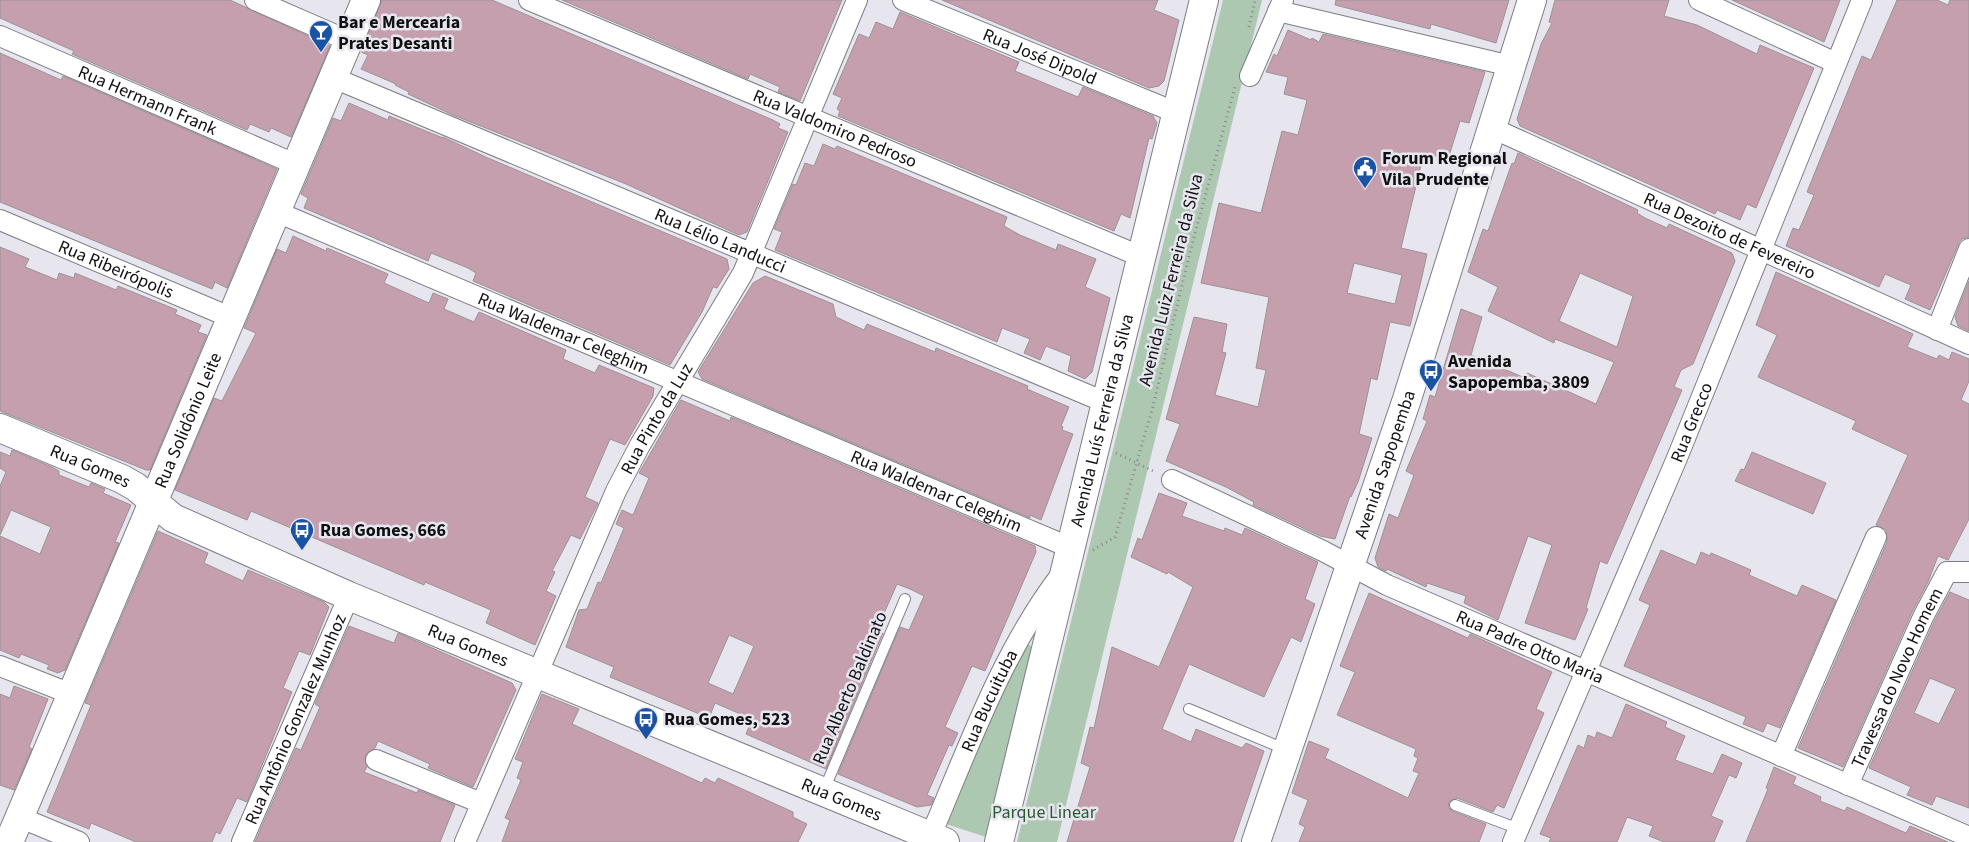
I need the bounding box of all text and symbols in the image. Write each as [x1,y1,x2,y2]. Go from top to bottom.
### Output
place label: Bar e Mercearia Prates Desanti [338,10,460,56]
bar icon: Bar e Mercearia Prates Desanti [308,19,334,53]
street label: Rua José Dipold [979,22,1101,91]
street label: Rua Hermann Frank [74,59,221,141]
street label: Rua Valdomiro Pedroso [749,83,921,174]
place label: Forum Regional Vila Prudente [1381,146,1507,192]
public building icon: Forum Regional Vila Prudente [1352,155,1378,189]
street label: Avenida Luiz Ferreira da Silva [1132,171,1210,389]
street label: Rua Dezoito de Fevereiro [1640,186,1820,286]
street label: Rua Lélio Landucci [651,202,790,279]
street label: Rua Ribeirópolis [55,234,178,304]
street label: Rua Waldemar Celeghim [474,286,653,381]
street label: Avenida Luís Ferreira da Silva [1064,311,1140,529]
street label: Rua Solidônio Leite [148,349,228,492]
place label: Avenida Sapopemba, 3809 [1447,349,1589,395]
street label: Rua Pinto da Luz [614,358,699,479]
bus stop icon: Avenida Sapopemba, 3809 [1418,358,1444,392]
street label: Rua Grecco [1664,379,1719,466]
street label: Avenida Sapopemba [1348,387,1421,542]
street label: Rua Gomes [46,438,135,494]
street label: Rua Waldemar Celeghim [847,444,1026,538]
bus stop icon: Rua Gomes, 666 [289,517,315,551]
place label: Rua Gomes, 666 [320,518,446,543]
street label: Travessa do Novo Homem [1845,583,1949,772]
street label: Rua Padre Otto Maria [1452,604,1608,690]
street label: Rua Alberto Baldinato [806,607,894,769]
street label: Rua Antônio Gonzalez Munhoz [239,610,352,828]
street label: Rua Gomes [424,617,512,673]
street label: Rua Bucuituba [955,645,1024,756]
bus stop icon: Rua Gomes, 523 [633,706,659,740]
place label: Rua Gomes, 523 [664,707,790,732]
street label: Rua Gomes [797,772,886,827]
park label: Parque Linear [992,800,1097,825]

